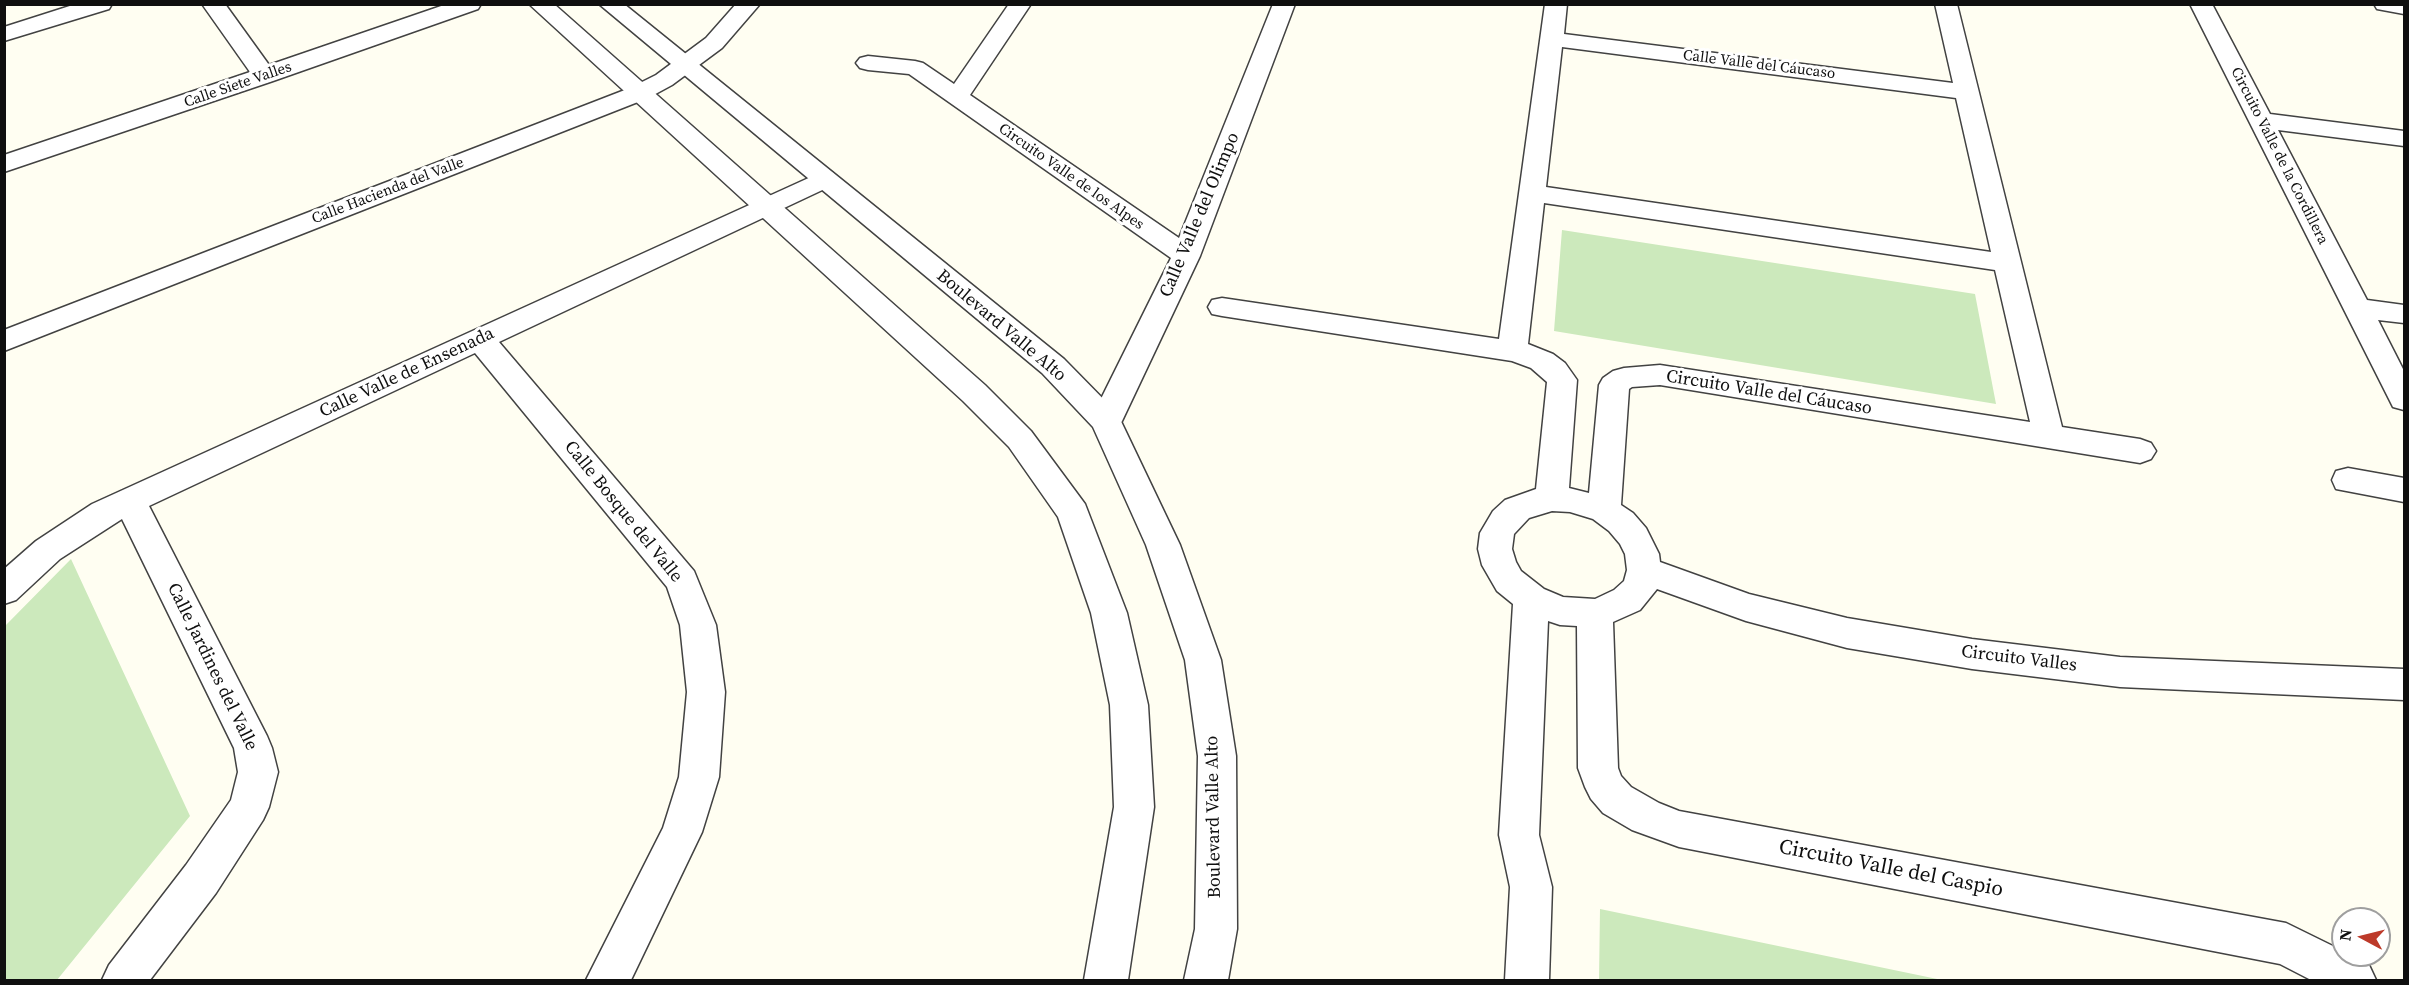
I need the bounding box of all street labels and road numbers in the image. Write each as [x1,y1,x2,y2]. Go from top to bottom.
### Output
street label: Calle Valle del Cáucaso [1682,47,1836,83]
street label: Calle Siete Valles [182,58,294,112]
street label: Circuito Valle de la Cordillera [2226,64,2332,248]
street label: Circuito Valle de los Alpes [995,120,1147,234]
street label: Calle Valle del Olimpo [1155,129,1245,301]
street label: Calle Hacienda del Valle [309,154,467,228]
street label: Boulevard Valle Alto [932,265,1070,387]
street label: Calle Valle de Ensenada [316,323,498,423]
street label: Circuito Valle del Cáucaso [1665,366,1873,420]
street label: Calle Bosque del Valle [559,437,687,587]
street label: Calle Jardines del Valle [162,580,262,754]
street label: Circuito Valles [1960,641,2078,677]
street label: Boulevard Valle Alto [1202,736,1226,898]
street label: Circuito Valle del Caspio [1777,835,2005,903]

